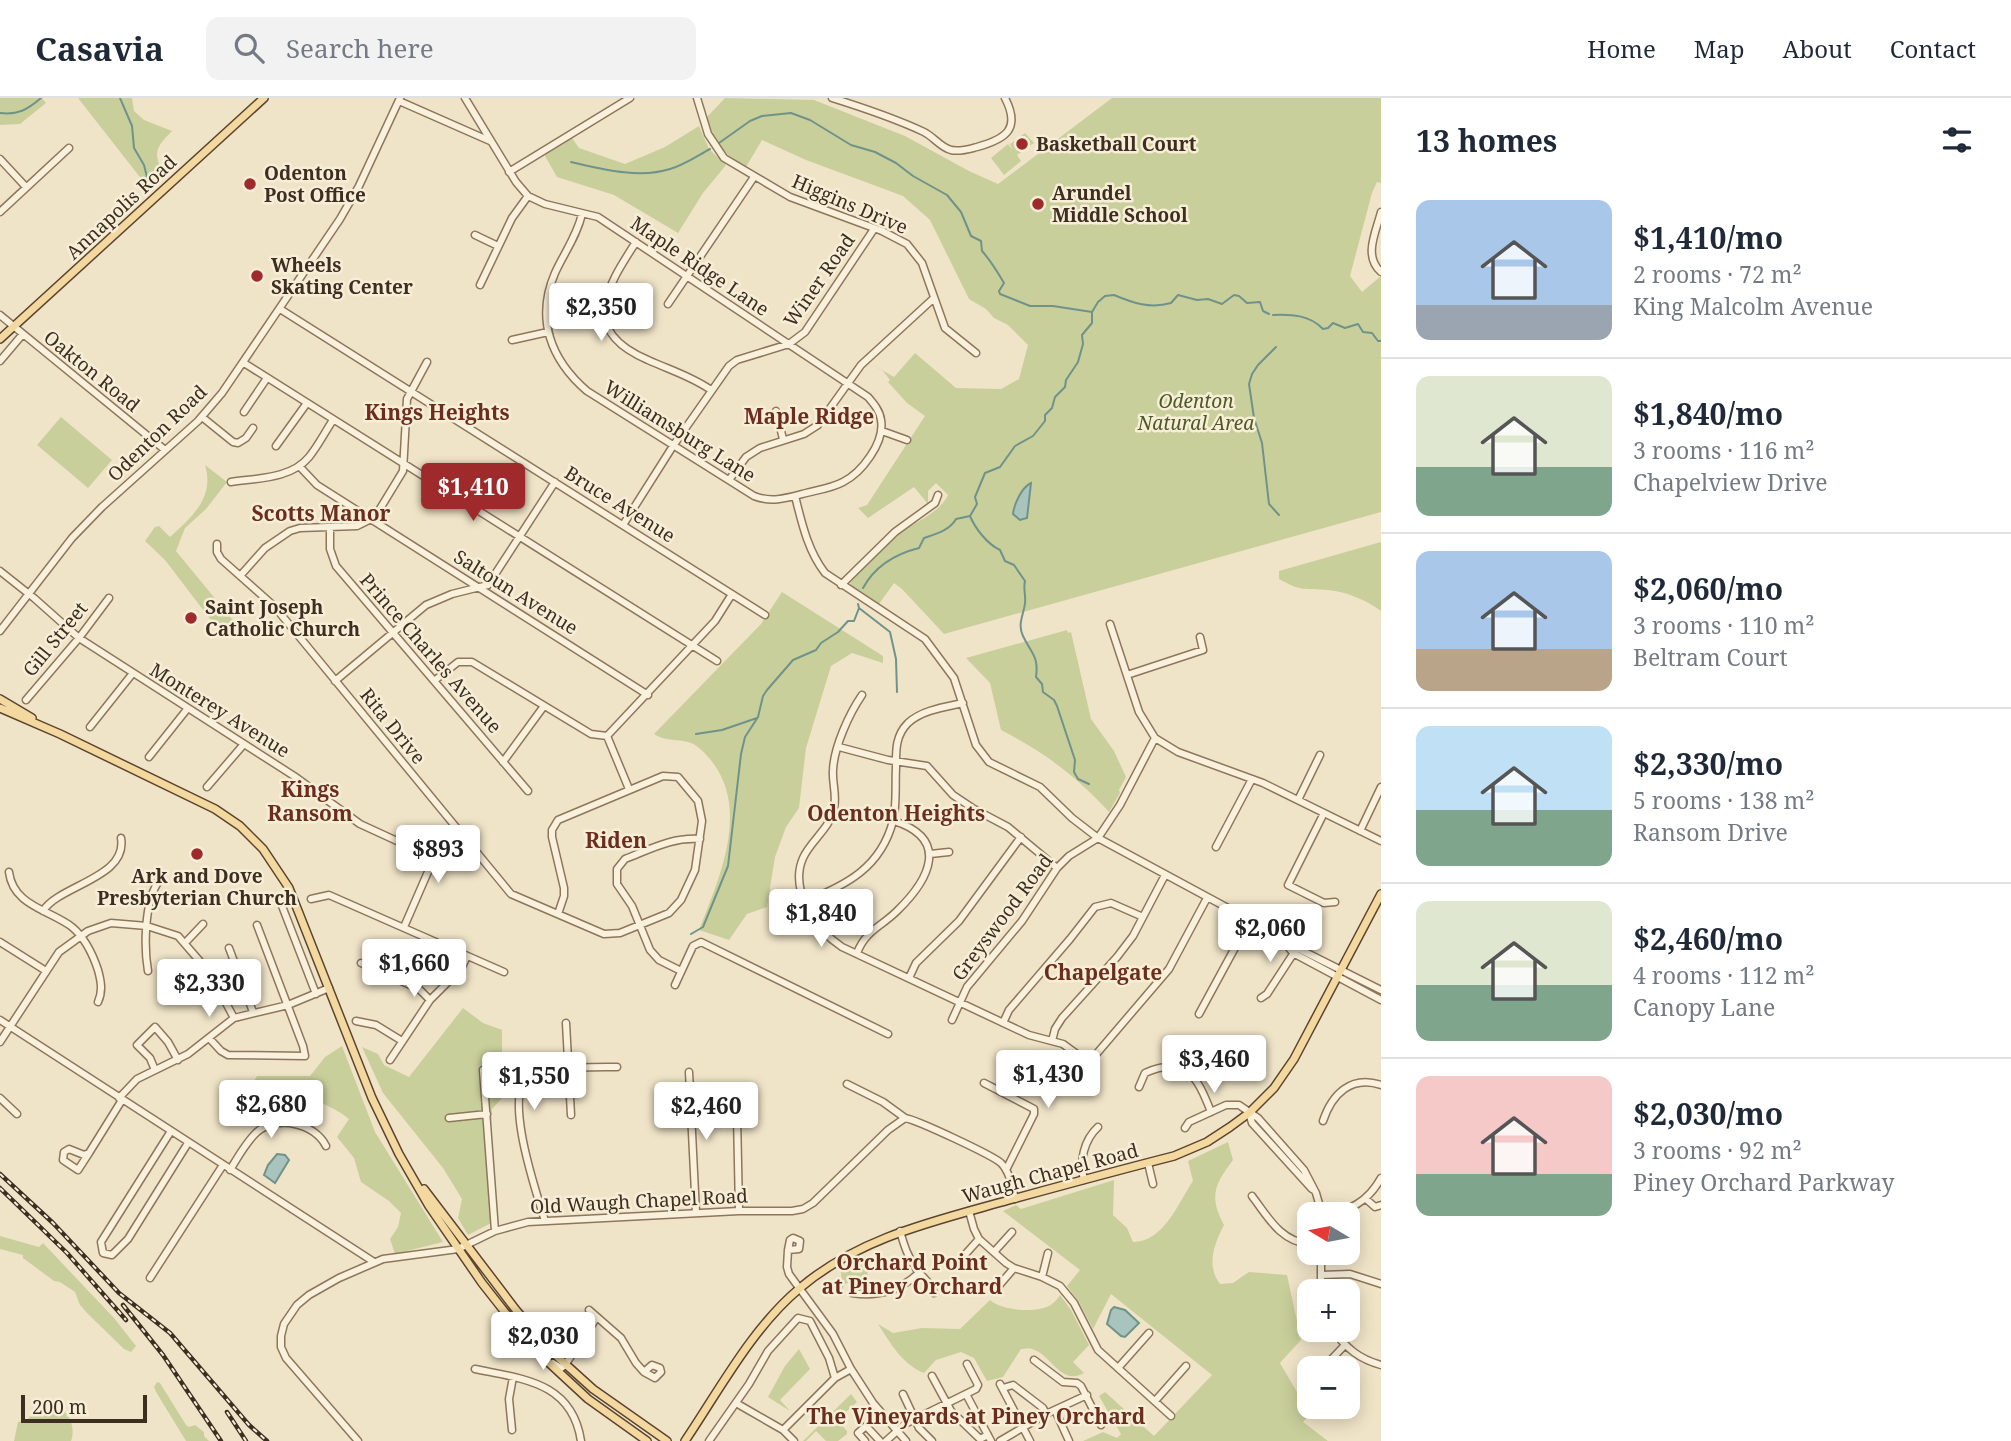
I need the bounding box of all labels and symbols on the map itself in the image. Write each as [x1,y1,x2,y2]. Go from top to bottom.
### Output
place label: Basketball Court [1036,131,1197,157]
marker: Basketball Court [1014,136,1030,152]
street label: Annapolis Road [60,149,182,265]
place label: Odenton Post Office [264,160,366,208]
street label: Higgins Drive [788,168,912,240]
marker: Odenton Post Office [242,176,258,192]
place label: Arundel Middle School [1052,180,1188,228]
marker: Arundel Middle School [1030,196,1046,212]
street label: Maple Ridge Lane [626,210,774,322]
street label: Winer Road [777,228,861,332]
place label: Wheels Skating Center [271,252,413,300]
marker: Wheels Skating Center [249,268,265,284]
pin: $2,350 [544,284,658,343]
street label: Oakton Road [39,324,146,418]
street label: Williamsburg Lane [599,374,761,488]
street label: Odenton Road [102,379,213,487]
park label: Odenton Natural Area [1137,388,1254,436]
district label: Kings Heights [364,398,510,426]
district label: Maple Ridge [744,402,874,430]
street label: Bruce Avenue [560,460,680,548]
pin: $1,410 [416,464,530,523]
district label: Scotts Manor [251,499,391,527]
street label: Saltoun Avenue [449,543,583,641]
street label: Prince Charles Avenue [354,567,508,739]
place label: Saint Joseph Catholic Church [205,594,360,642]
street label: Gill Street [17,596,93,682]
marker: Saint Joseph Catholic Church [183,610,199,626]
street label: Monterey Avenue [145,656,295,764]
street label: Rita Drive [354,683,432,769]
district label: Kings Ransom [267,775,353,827]
district label: Odenton Heights [807,799,985,827]
pin: $893 [397,826,479,885]
district label: Riden [585,826,647,854]
marker: Ark and Dove Presbyterian Church [189,846,205,862]
street label: Greyswood Road [946,848,1059,986]
place label: Ark and Dove Presbyterian Church [97,863,297,911]
pin: $1,840 [764,890,878,949]
pin: $2,060 [1213,904,1327,964]
pin: $1,660 [357,940,471,999]
district label: Chapelgate [1044,958,1162,986]
pin: $2,330 [152,960,266,1019]
pin: $3,460 [1157,1035,1271,1095]
pin: $1,430 [991,1051,1105,1110]
pin: $1,550 [477,1052,591,1112]
pin: $2,680 [214,1080,328,1140]
pin: $2,460 [649,1082,763,1142]
street label: Waugh Chapel Road [959,1137,1141,1209]
street label: Old Waugh Chapel Road [529,1182,749,1220]
north arrow [1297,1202,1360,1265]
district label: Orchard Point at Piney Orchard [822,1248,1003,1300]
pin: $2,030 [486,1312,600,1372]
scale bar [21,1392,147,1424]
district label: The Vineyards at Piney Orchard [807,1402,1146,1430]

